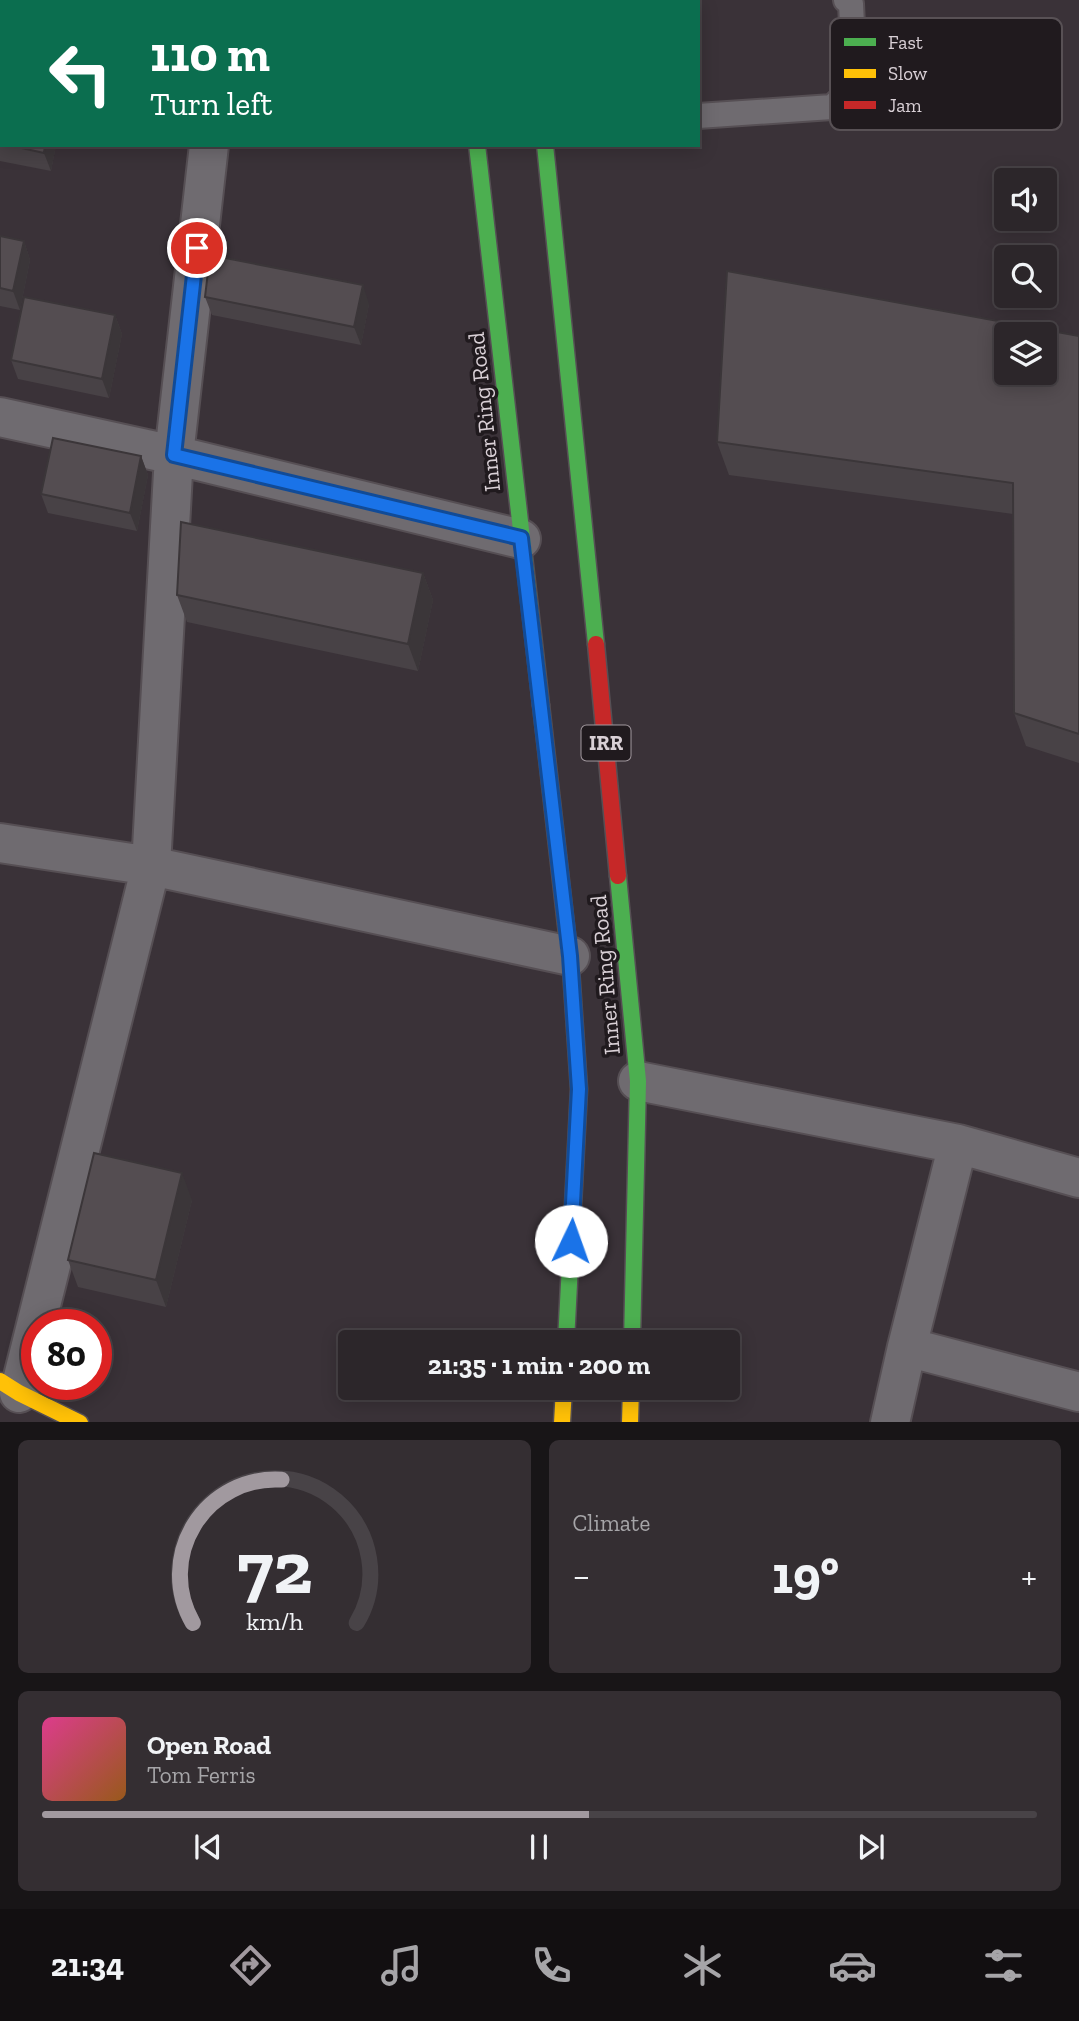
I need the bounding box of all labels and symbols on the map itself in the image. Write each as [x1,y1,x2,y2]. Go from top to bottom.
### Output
legend [830,18,1062,130]
text: Fast [888,31,923,54]
text: Slow [888,62,928,85]
text: Jam [888,94,922,117]
pin [167,218,227,278]
street label: Inner Ring Road [462,331,506,493]
road number: IRR [582,726,630,760]
street label: Inner Ring Road [584,894,626,1056]
position arrow [534,1204,608,1278]
speed limit sign: 80 [21,1309,112,1400]

